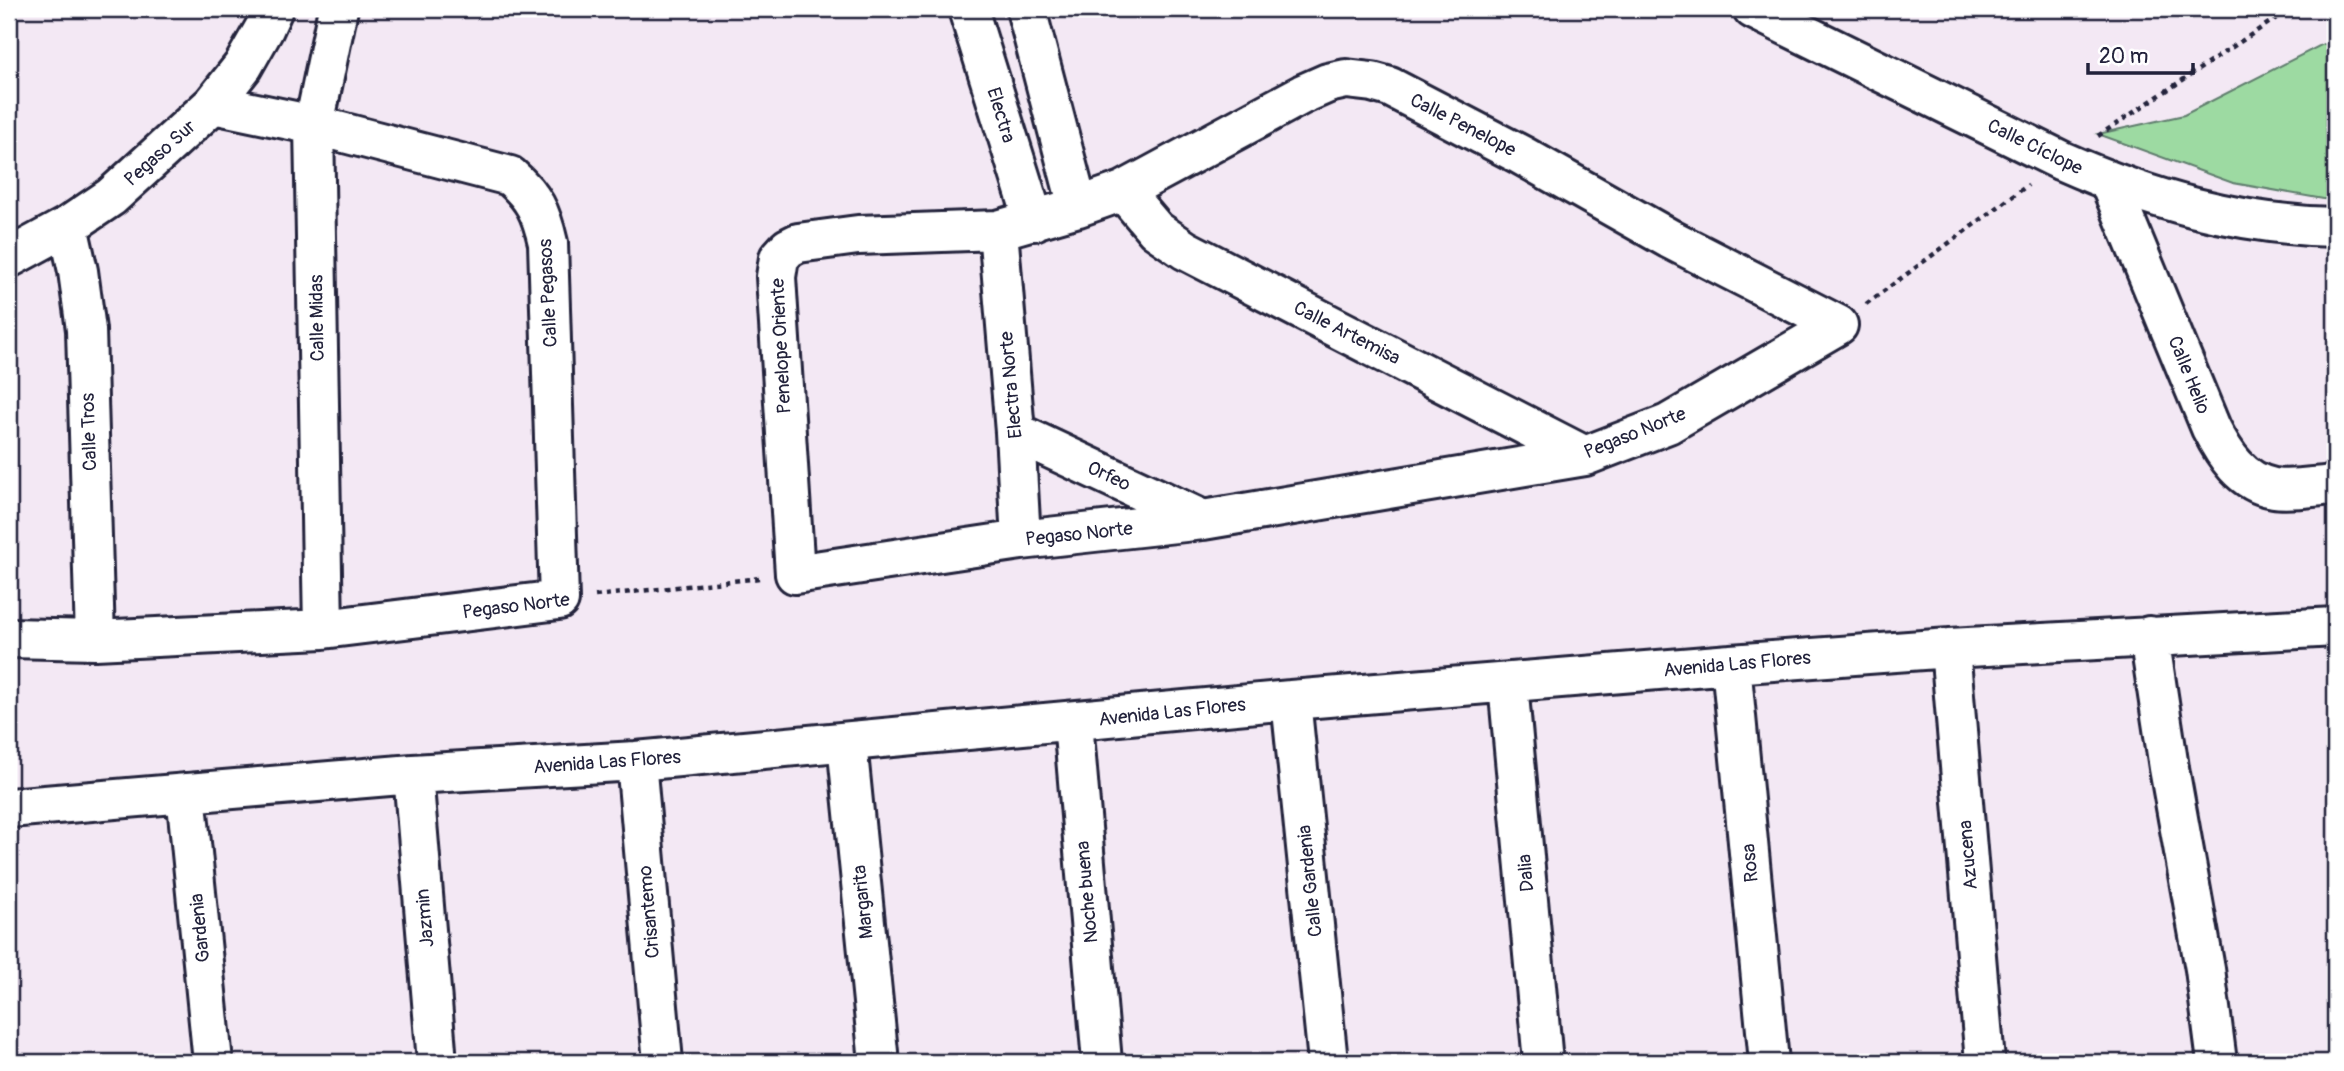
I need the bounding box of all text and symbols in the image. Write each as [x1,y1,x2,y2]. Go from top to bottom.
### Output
scale bar [2088,32,2194,76]
text: 20 m [2099,43,2148,70]
street label: Electra [981,84,1021,146]
street label: Calle Penelope [1406,88,1521,162]
street label: Pegaso Sur [119,114,201,192]
street label: Calle Cíclope [1983,114,2087,181]
street label: Calle Pegasos [533,238,563,348]
street label: Calle Midas [304,274,330,362]
street label: Penelope Oriente [765,277,797,414]
street label: Calle Artemisa [1290,296,1405,370]
street label: Electra Norte [994,330,1028,440]
street label: Calle Helio [2163,333,2215,417]
street label: Calle Tros [76,392,102,471]
street label: Pegaso Norte [1580,401,1690,464]
street label: Orfeo [1084,456,1134,496]
street label: Pegaso Norte [1024,516,1135,552]
street label: Pegaso Norte [461,587,572,624]
street label: Avenida Las Flores [1662,646,1812,682]
street label: Avenida Las Flores [1097,692,1247,732]
street label: Avenida Las Flores [532,745,682,779]
street label: Azucena [1953,819,1983,891]
street label: Calle Gardenia [1292,824,1328,938]
street label: Noche buena [1071,840,1103,944]
street label: Rosa [1736,843,1764,883]
street label: Dalia [1512,853,1540,893]
street label: Margarita [847,864,879,940]
street label: Crisantemo [633,865,665,959]
street label: Jazmin [410,888,440,948]
street label: Gardenia [184,892,216,964]

